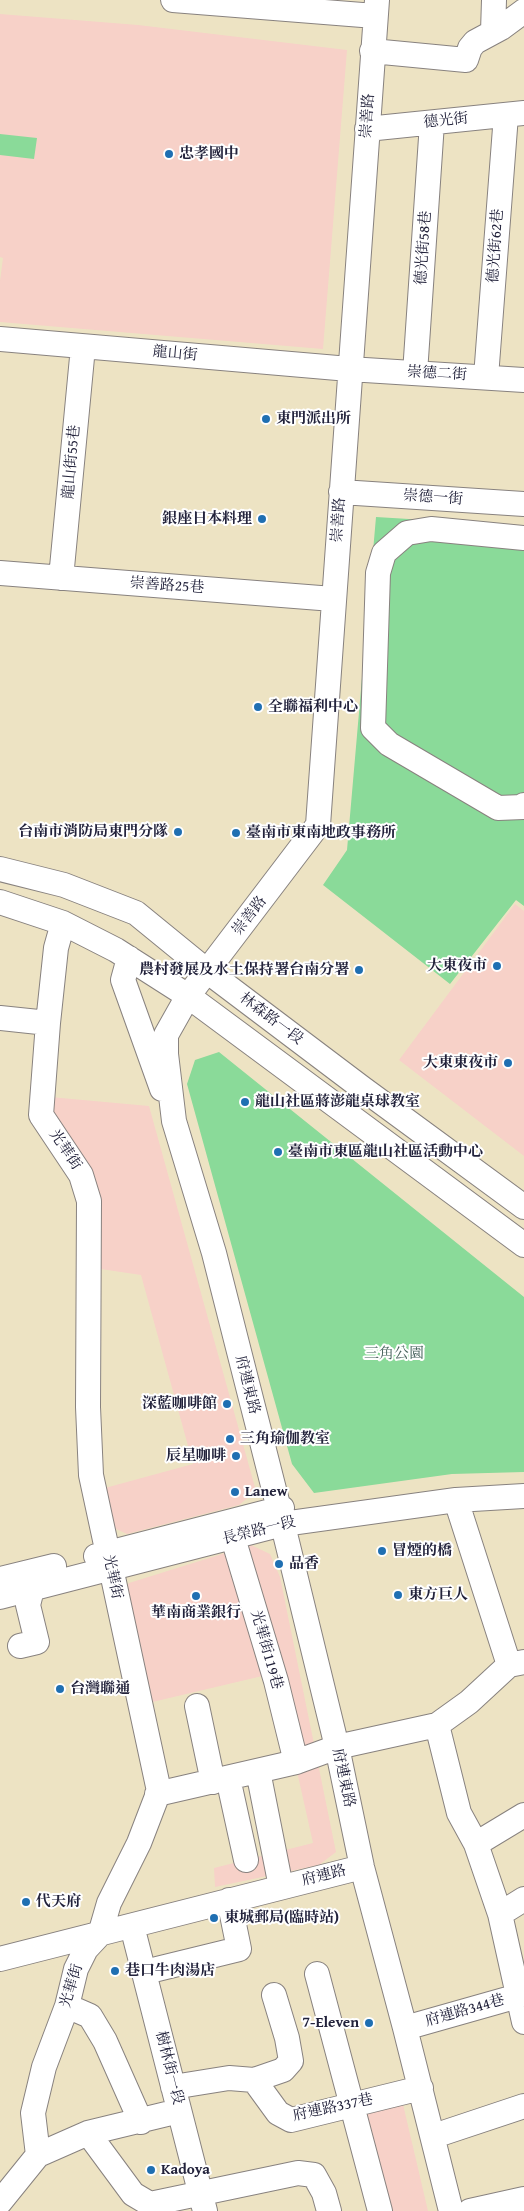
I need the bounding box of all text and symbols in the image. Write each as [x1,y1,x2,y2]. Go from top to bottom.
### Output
street label: 崇善路 [357,93,379,139]
street label: 德光街 [423,110,469,132]
place label: 忠孝國中 [179,145,239,163]
marker: 忠孝國中 [163,148,175,160]
street label: 德光街62巷 [484,208,508,284]
street label: 德光街58巷 [412,210,436,286]
street label: 龍山街 [152,343,198,365]
street label: 崇德二街 [407,363,467,385]
place label: 東門派出所 [276,410,351,428]
marker: 東門派出所 [260,413,272,425]
street label: 龍山街55巷 [60,424,84,500]
street label: 崇德一街 [402,487,464,509]
street label: 崇善路 [328,497,350,543]
place label: 銀座日本料理 [162,510,252,528]
marker: 銀座日本料理 [256,513,268,525]
street label: 崇善路25巷 [129,574,205,598]
place label: 全聯福利中心 [268,698,358,716]
marker: 全聯福利中心 [252,701,264,713]
place label: 台南市消防局東門分隊 [18,823,168,841]
place label: 臺南市東南地政事務所 [246,824,396,842]
marker: 台南市消防局東門分隊 [172,826,184,838]
marker: 臺南市東南地政事務所 [230,827,242,839]
street label: 崇善路 [229,893,271,939]
place label: 大東夜市 [427,957,487,975]
marker: 大東夜市 [491,960,503,972]
place label: 農村發展及水土保持署台南分署 [139,961,349,979]
marker: 農村發展及水土保持署台南分署 [353,964,365,976]
street label: 林森路一段 [236,989,306,1049]
place label: 大東東夜市 [423,1054,498,1072]
marker: 大東東夜市 [502,1057,514,1069]
place label: 龍山社區蔣澎龍桌球教室 [255,1093,420,1111]
marker: 龍山社區蔣澎龍桌球教室 [239,1096,251,1108]
street label: 光華街 [45,1126,85,1174]
place label: 臺南市東區龍山社區活動中心 [288,1143,483,1161]
marker: 臺南市東區龍山社區活動中心 [272,1146,284,1158]
park label: 三角公園 [364,1345,424,1363]
street label: 府連東路 [231,1354,263,1416]
place label: 深藍咖啡館 [142,1395,217,1413]
marker: 深藍咖啡館 [221,1398,233,1410]
place label: 三角瑜伽教室 [240,1430,330,1448]
marker: 三角瑜伽教室 [224,1433,236,1445]
place label: 辰星咖啡 [166,1447,226,1465]
marker: 辰星咖啡 [230,1450,242,1462]
place label: Lanew [245,1483,288,1501]
marker: Lanew [229,1486,241,1498]
street label: 長榮路一段 [220,1513,298,1549]
place label: 冒煙的橋 [392,1542,452,1560]
marker: 冒煙的橋 [376,1545,388,1557]
street label: 光華街 [99,1553,125,1601]
place label: 品香 [289,1555,319,1573]
marker: 品香 [273,1558,285,1570]
place label: 東方巨人 [408,1586,468,1604]
marker: 東方巨人 [392,1589,404,1601]
marker: 華南商業銀行 [190,1590,202,1602]
place label: 華南商業銀行 [151,1604,241,1622]
street label: 光華街119巷 [246,1608,286,1692]
place label: 台灣聯通 [70,1680,130,1698]
marker: 台灣聯通 [54,1683,66,1695]
street label: 府連東路 [328,1747,358,1809]
street label: 府連路 [300,1862,348,1890]
place label: 代天府 [36,1893,81,1911]
marker: 代天府 [20,1896,32,1908]
place label: 東城郵局(臨時站) [224,1909,339,1927]
marker: 東城郵局(臨時站) [208,1912,220,1924]
street label: 光華街 [57,1962,87,2010]
place label: 巷口牛肉湯店 [125,1962,215,1980]
marker: 巷口牛肉湯店 [109,1965,121,1977]
street label: 府連路344巷 [423,1991,507,2031]
place label: 7-Eleven [302,2014,359,2032]
marker: 7-Eleven [363,2017,375,2029]
street label: 樹林街一段 [151,2029,187,2107]
street label: 府連路337巷 [291,2091,375,2125]
place label: Kadoya [161,2161,210,2179]
marker: Kadoya [145,2164,157,2176]

